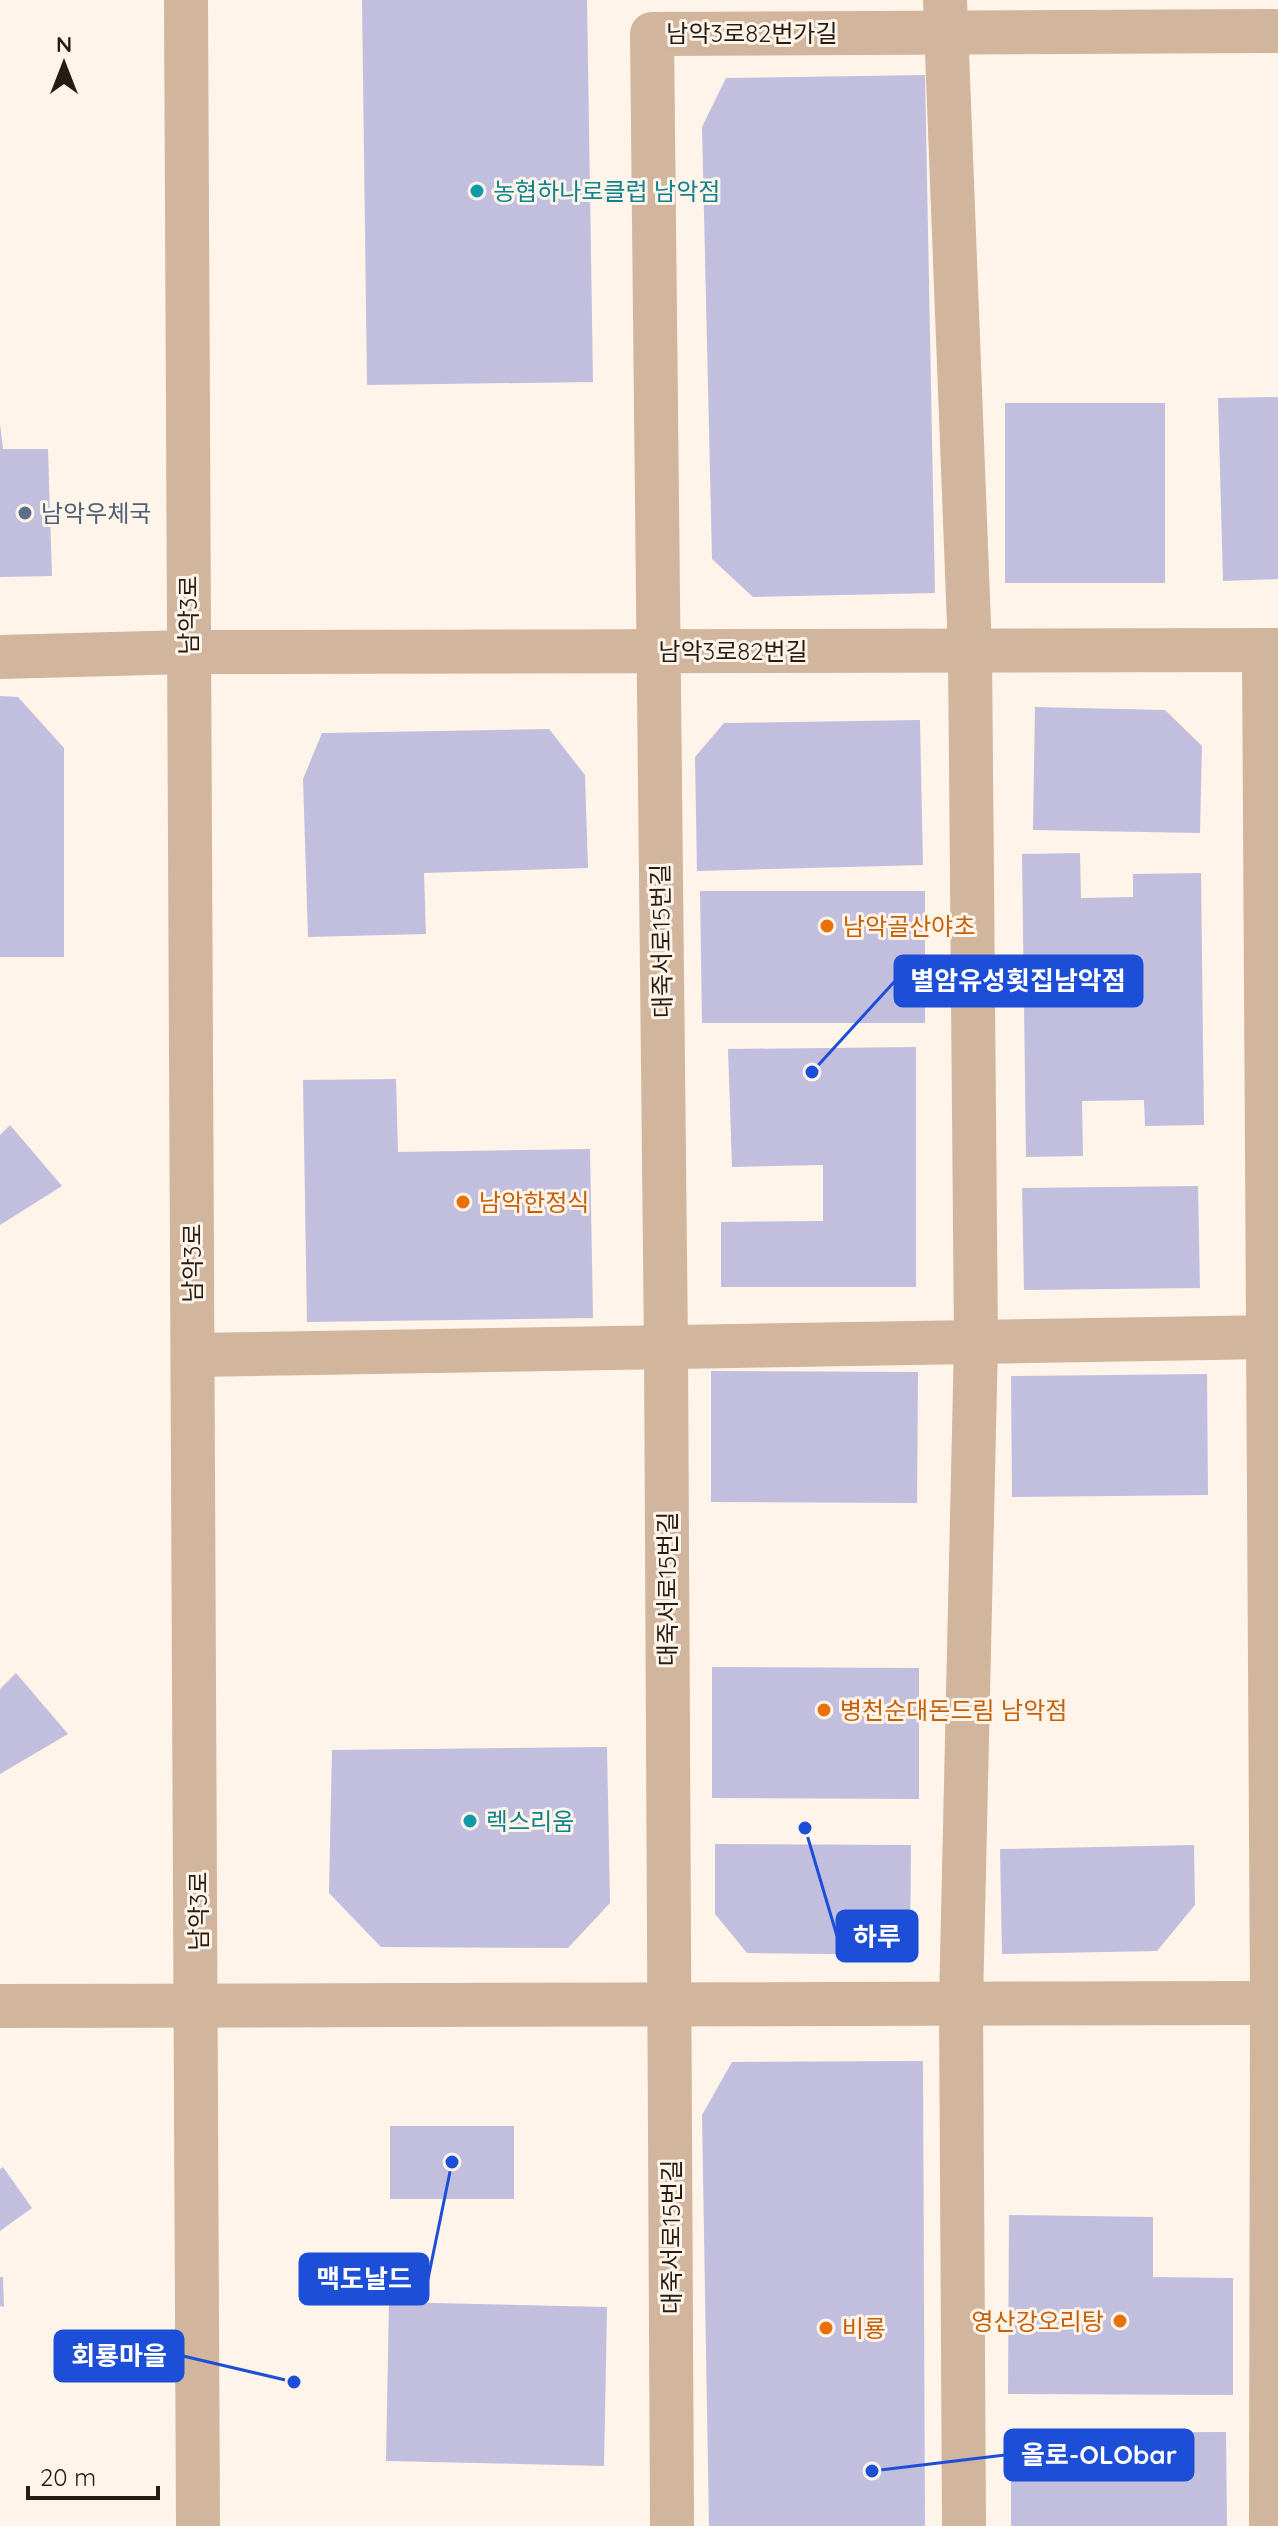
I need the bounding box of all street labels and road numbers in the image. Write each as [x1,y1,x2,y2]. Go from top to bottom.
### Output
street label: 남악3로82번가길 [666,18,838,48]
street label: 남악3로 [173,576,203,654]
street label: 남악3로82번길 [658,636,808,666]
street label: 대죽서로15번길 [645,864,677,1018]
street label: 남악3로 [177,1224,207,1302]
street label: 대죽서로15번길 [652,1512,682,1666]
street label: 남악3로 [183,1872,213,1950]
street label: 대죽서로15번길 [656,2160,686,2314]

